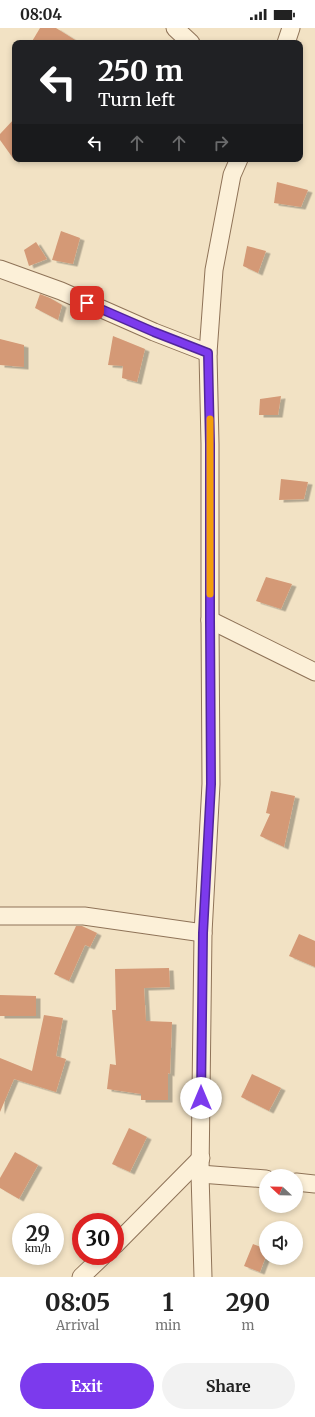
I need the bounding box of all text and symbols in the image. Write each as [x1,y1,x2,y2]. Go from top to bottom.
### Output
text: 08:04 [20,5,62,24]
text: 250 m [98,53,183,89]
icon: left [32,56,84,108]
text: Turn left [98,88,175,111]
icon: left [84,132,106,154]
icon: ahead [126,132,148,154]
icon: ahead [168,132,190,154]
icon: right [210,132,232,154]
pin [70,286,104,320]
icon: arrive [76,292,98,314]
position arrow [180,1077,222,1119]
north arrow [259,1169,303,1213]
map controls [259,1169,303,1265]
speed limit sign: 30 [72,1213,124,1265]
text: 29 [26,1221,50,1246]
button: sound [259,1221,303,1265]
text: km/h [25,1242,51,1255]
text: 08:05 [45,1287,110,1318]
text: 1 [162,1287,174,1318]
text: 290 [226,1287,270,1318]
text: Arrival [56,1317,99,1334]
text: min [155,1317,181,1334]
text: m [241,1317,254,1334]
button: Exit [20,1363,154,1409]
button: Share [162,1363,295,1409]

